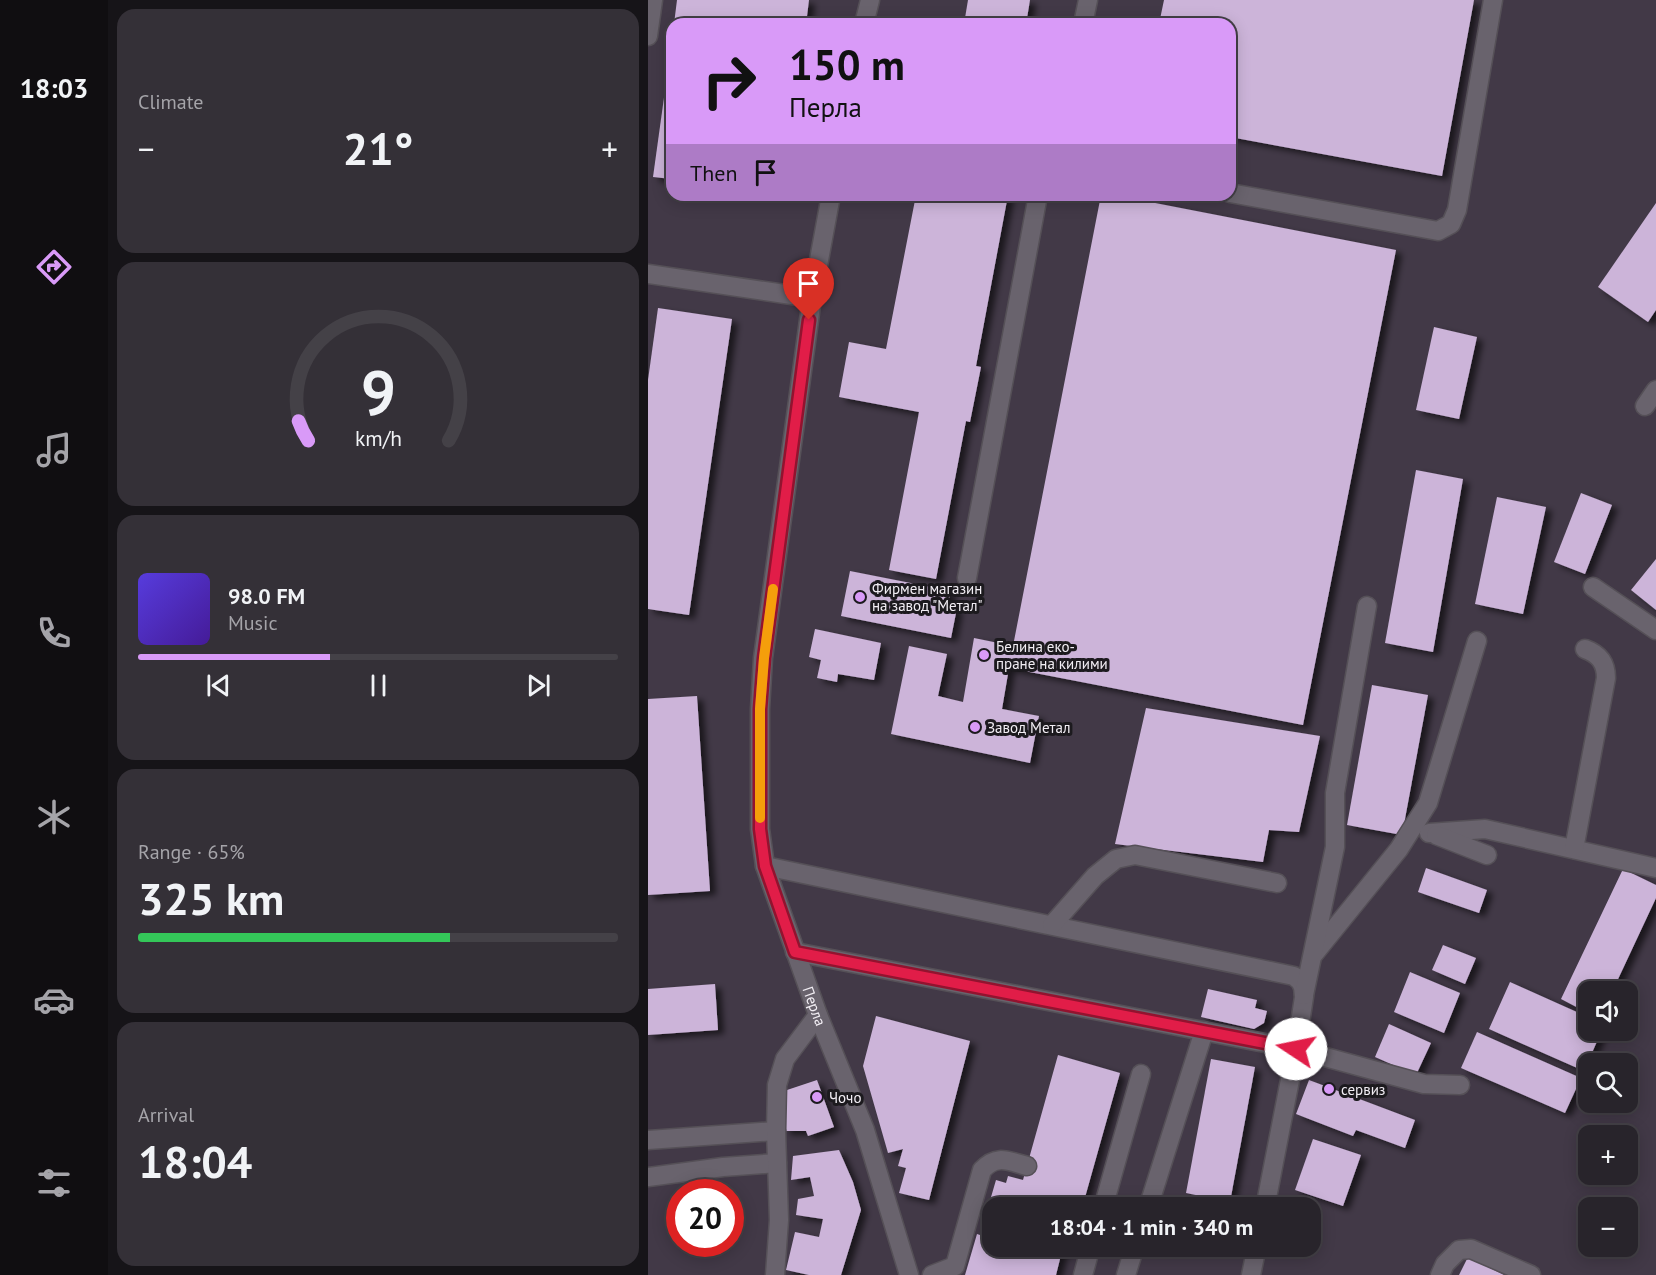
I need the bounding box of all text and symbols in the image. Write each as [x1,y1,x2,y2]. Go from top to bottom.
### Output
text: 150 m [789,37,905,92]
icon: right [690,42,768,120]
text: 18:03 [20,71,88,105]
text: Climate [138,89,204,115]
text: Перла [789,90,862,124]
text: 21° [343,119,413,177]
text: − [138,127,155,170]
text: + [601,127,618,170]
icon: arrive [749,156,782,189]
text: Then [690,159,737,187]
icon: directions [33,246,75,288]
pin [783,258,834,320]
icon: arrive [792,267,825,300]
text: 9 [360,351,396,432]
text: km/h [354,425,401,453]
icon: music [33,429,75,471]
place label: Фирмен магазин на завод "Метал" [872,579,983,615]
text: 98.0 FM [228,582,305,610]
marker: Фирмен магазин на завод "Метал" [853,590,867,604]
text: Music [228,610,277,636]
icon: phone [33,612,75,654]
place label: Белина еко- пране на килими [996,637,1108,673]
marker: Белина еко- пране на килими [977,648,991,662]
icon: previous [202,669,235,702]
icon: pause [362,669,395,702]
icon: next [522,669,555,702]
place label: Завод Метал [987,718,1071,737]
marker: Завод Метал [968,720,982,734]
icon: climate [33,796,75,838]
text: Range · 65% [138,839,245,865]
text: 325 km [138,869,284,927]
icon: car [33,979,75,1021]
map controls [1578,981,1638,1257]
button: sound [1578,981,1638,1041]
street label: Перла [799,984,831,1028]
position arrow [1264,1017,1328,1081]
button: search [1578,1053,1638,1113]
place label: сервиз [1341,1080,1385,1099]
marker: сервиз [1322,1082,1336,1096]
place label: Чочо [829,1088,862,1107]
marker: Чочо [810,1090,824,1104]
text: Arrival [138,1102,194,1128]
button: + [1578,1125,1638,1185]
text: 18:04 [138,1132,252,1190]
icon: filters [33,1162,75,1204]
speed limit sign: 20 [666,1179,744,1257]
button: − [1578,1197,1638,1257]
text: 18:04 · 1 min · 340 m [1050,1213,1253,1241]

